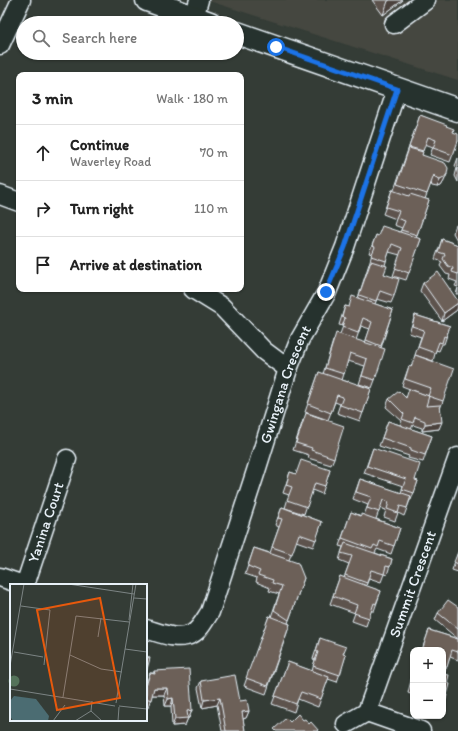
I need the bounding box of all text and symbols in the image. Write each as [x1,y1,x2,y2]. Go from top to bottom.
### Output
search box [16,16,244,60]
icon: search [30,27,52,49]
text: Search here [62,29,137,47]
route start [267,38,285,56]
text: 3 min [32,88,73,108]
text: Walk · 180 m [156,91,228,106]
text: Continue [70,136,129,154]
icon: ahead [32,142,54,164]
text: 70 m [200,145,228,160]
text: Waverley Road [70,154,151,169]
icon: right [32,198,54,220]
text: Turn right [70,200,134,218]
text: 110 m [194,201,228,216]
icon: arrive [32,254,54,276]
text: Arrive at destination [70,256,202,274]
route end [317,283,335,301]
street label: Gwingana Crescent [256,322,315,446]
street label: Yanina Court [24,479,68,565]
street label: Summit Crescent [385,528,440,640]
inset map [10,584,147,721]
map controls [410,647,446,719]
button: + [410,647,446,683]
button: − [410,683,446,719]

